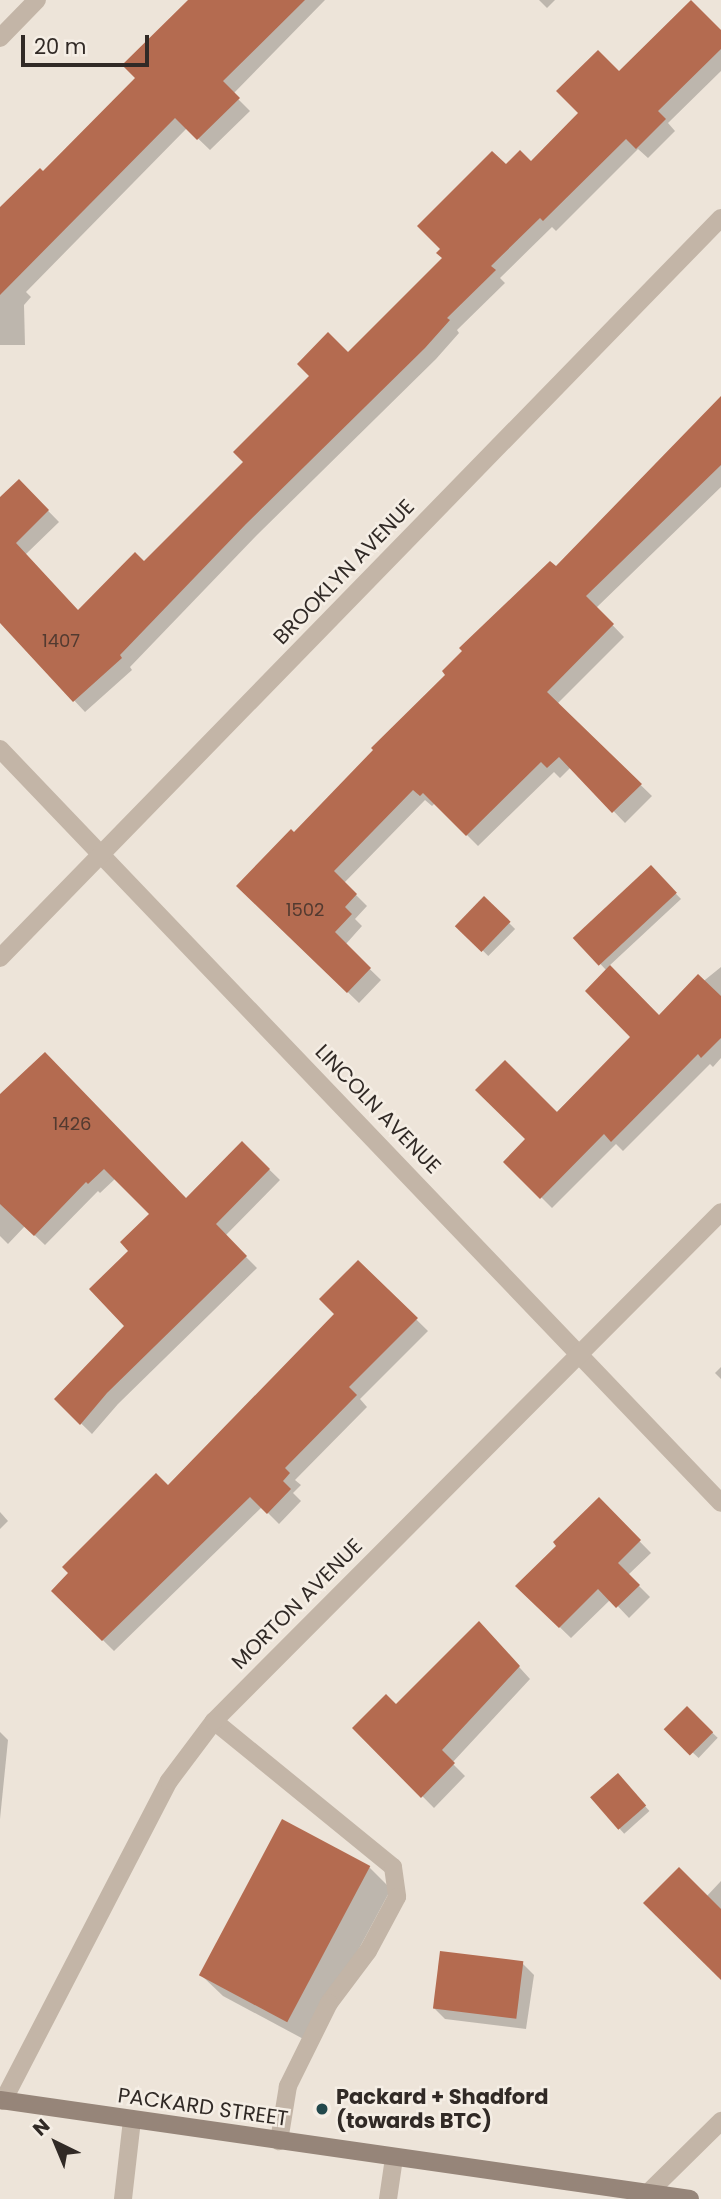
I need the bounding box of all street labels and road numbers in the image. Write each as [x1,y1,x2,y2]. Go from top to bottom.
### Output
street label: BROOKLYN AVENUE [268,494,420,650]
street label: LINCOLN AVENUE [310,1039,446,1179]
street label: MORTON AVENUE [226,1533,368,1675]
street label: PACKARD STREET [116,2083,290,2131]

